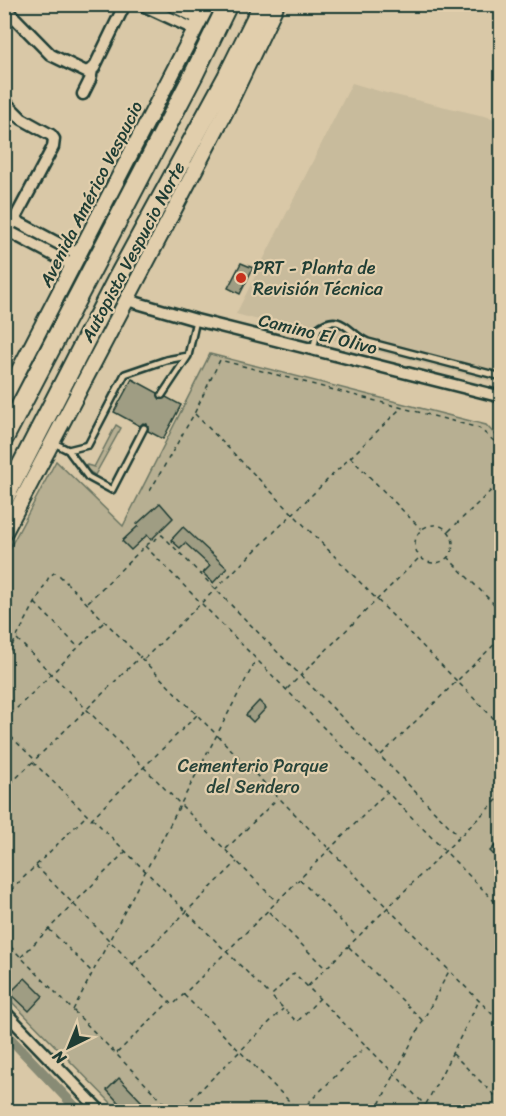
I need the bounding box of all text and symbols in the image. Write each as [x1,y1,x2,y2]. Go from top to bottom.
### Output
street label: Avenida Américo Vespucio [30,95,152,294]
street label: Autopista Vespucio Norte [71,156,194,349]
place label: PRT - Planta de Revisión Técnica [253,252,384,305]
marker: PRT - Planta de Revisión Técnica [234,271,248,285]
street label: Camino El Olivo [255,304,381,364]
park label: Cementerio Parque del Sendero [178,750,328,803]
north arrow [39,1017,99,1077]
text: N [45,1043,74,1073]

